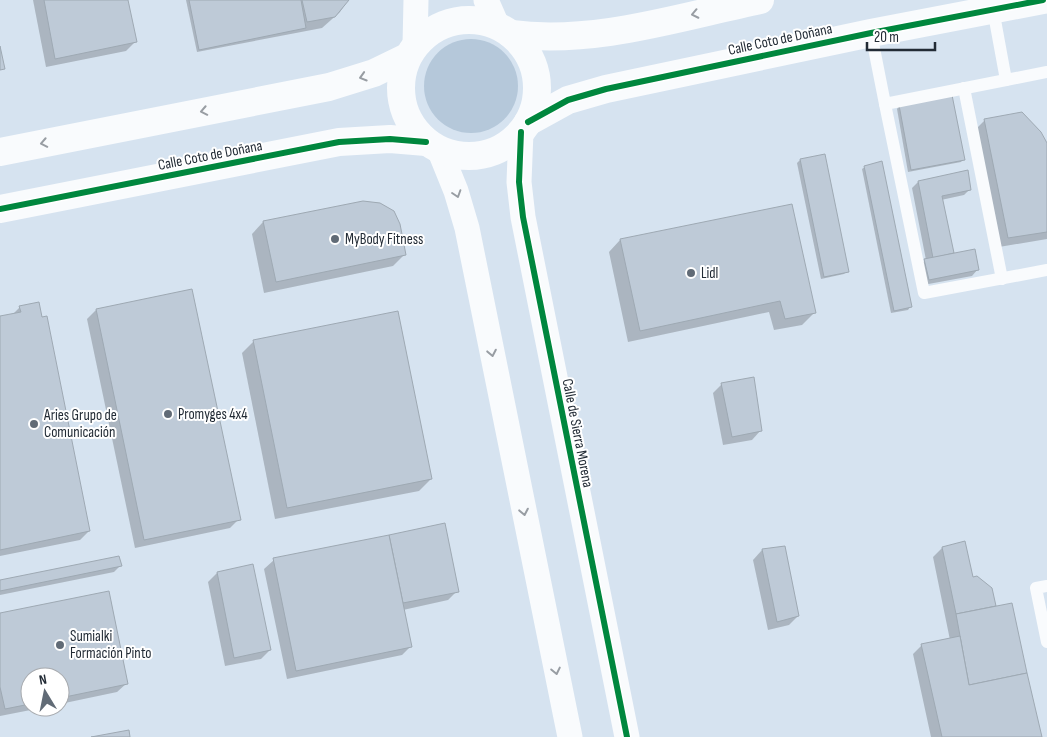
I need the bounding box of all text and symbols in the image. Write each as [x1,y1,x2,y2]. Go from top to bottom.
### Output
one-way arrow [691,8,700,19]
street label: Calle Coto de Doñana [726,19,834,60]
scale bar [867,20,934,52]
text: 20 m [874,28,899,47]
one-way arrow [359,71,367,81]
one-way arrow [199,106,208,116]
street label: Calle Coto de Doñana [156,136,264,175]
one-way arrow [40,137,49,148]
one-way arrow [451,189,461,198]
place label: MyBody Fitness [345,230,423,249]
marker: MyBody Fitness [329,233,341,245]
place label: Lidl [701,264,718,283]
marker: Lidl [685,267,697,279]
one-way arrow [486,348,496,357]
street label: Calle de Sierra Morena [558,377,597,489]
place label: Promyges 4x4 [178,405,248,424]
place label: Aries Grupo de Comunicación [43,406,117,442]
marker: Promyges 4x4 [162,408,174,420]
marker: Aries Grupo de Comunicación [28,418,40,430]
one-way arrow [518,508,529,516]
place label: Sumialki Formación Pinto [70,627,152,663]
marker: Sumialki Formación Pinto [54,639,66,651]
north arrow [20,667,70,717]
one-way arrow [550,667,561,676]
text: N [38,671,48,689]

